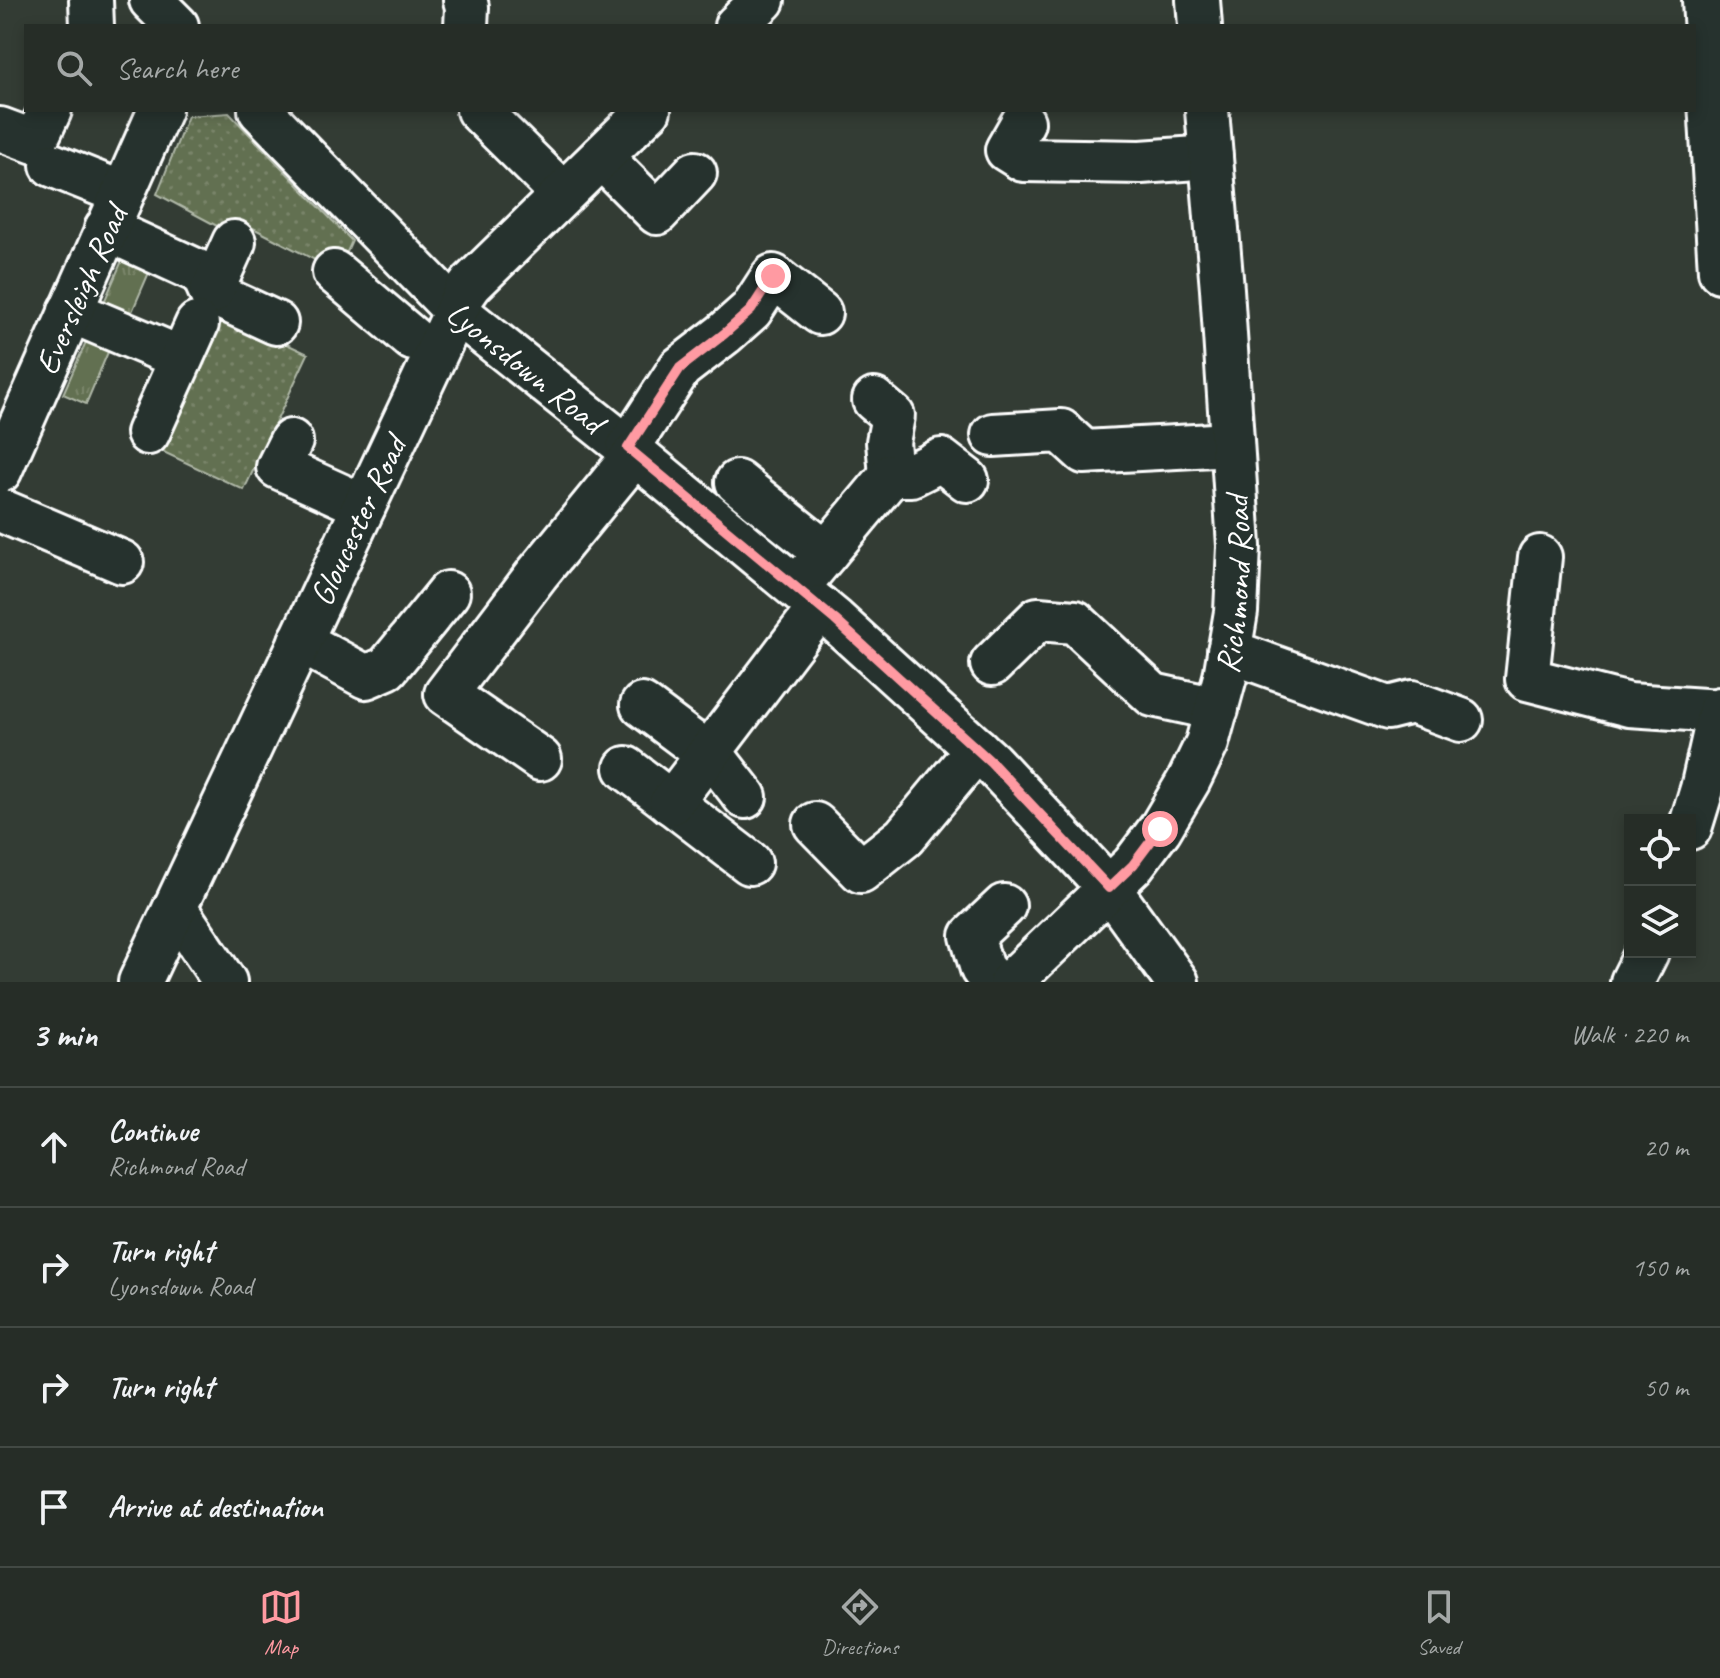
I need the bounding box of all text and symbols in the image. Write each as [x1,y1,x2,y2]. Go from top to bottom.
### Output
search box [24,24,1696,112]
icon: search [52,46,96,90]
text: Search here [116,49,238,87]
street label: Eversleigh Road [25,195,139,381]
route end [755,258,791,294]
street label: Lyonsdown Road [438,291,616,446]
street label: Gloucester Road [300,425,418,612]
street label: Richmond Road [1205,489,1261,676]
route start [1142,811,1178,847]
map controls [1624,814,1696,958]
button: locate [1624,814,1696,886]
button: layers [1624,886,1696,958]
text: 3 min [32,1013,97,1056]
text: Walk · 220 m [1571,1018,1688,1051]
text: Continue [108,1112,198,1150]
icon: ahead [32,1125,76,1169]
text: 20 m [1644,1131,1688,1164]
text: Richmond Road [108,1150,244,1183]
text: Turn right [108,1232,213,1270]
icon: right [32,1245,76,1289]
text: 150 m [1632,1251,1688,1284]
text: Lyonsdown Road [108,1270,252,1303]
icon: right [32,1365,76,1409]
text: Turn right [108,1368,213,1406]
text: 50 m [1644,1371,1688,1404]
icon: arrive [32,1485,76,1529]
text: Arrive at destination [108,1488,323,1526]
tab: Map [259,1585,303,1661]
tab: Directions [822,1585,898,1661]
tab: Saved [1417,1585,1461,1661]

